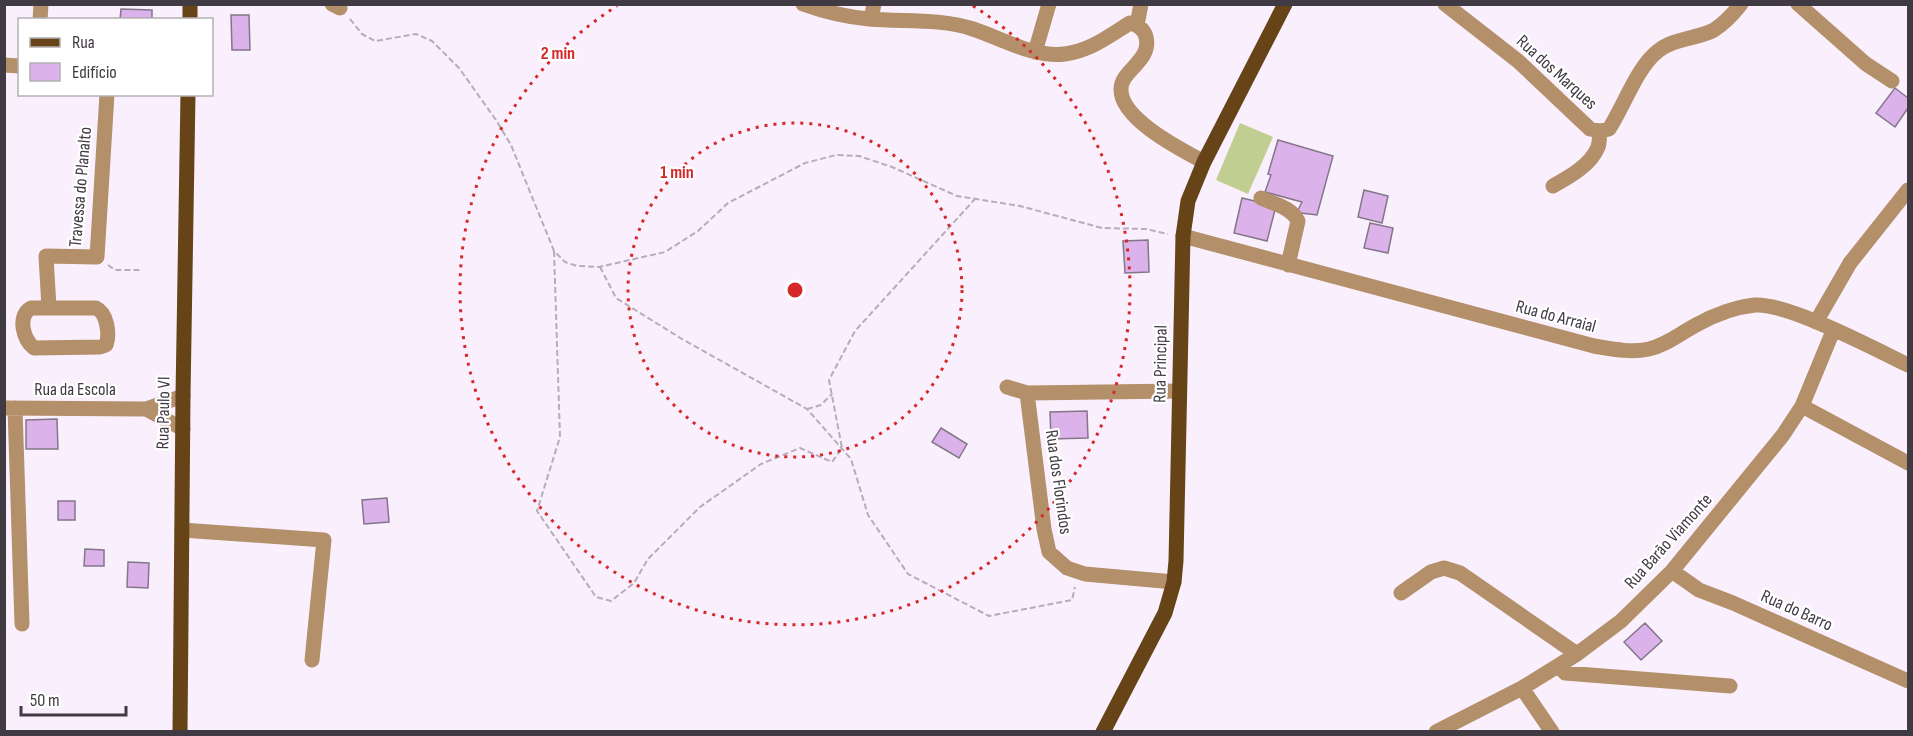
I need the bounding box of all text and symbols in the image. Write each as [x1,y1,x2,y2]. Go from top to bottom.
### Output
legend [18,18,213,96]
street label: Rua dos Marques [1512,31,1601,114]
text: Rua [72,32,95,53]
text: 2 min [541,43,575,64]
text: Edifício [72,62,117,83]
street label: Travessa do Planalto [65,126,96,248]
text: 1 min [660,162,694,183]
centre of rings [785,280,805,300]
street label: Rua do Arraial [1513,296,1598,337]
street label: Rua Principal [1149,325,1172,403]
street label: Rua Paulo VI [152,376,175,450]
street label: Rua da Escola [34,379,116,400]
street label: Rua dos Florindos [1041,428,1076,536]
street label: Rua Barão Viamonte [1620,489,1717,593]
street label: Rua do Barro [1758,585,1836,636]
scale bar [21,679,126,717]
text: 50 m [30,690,60,711]

